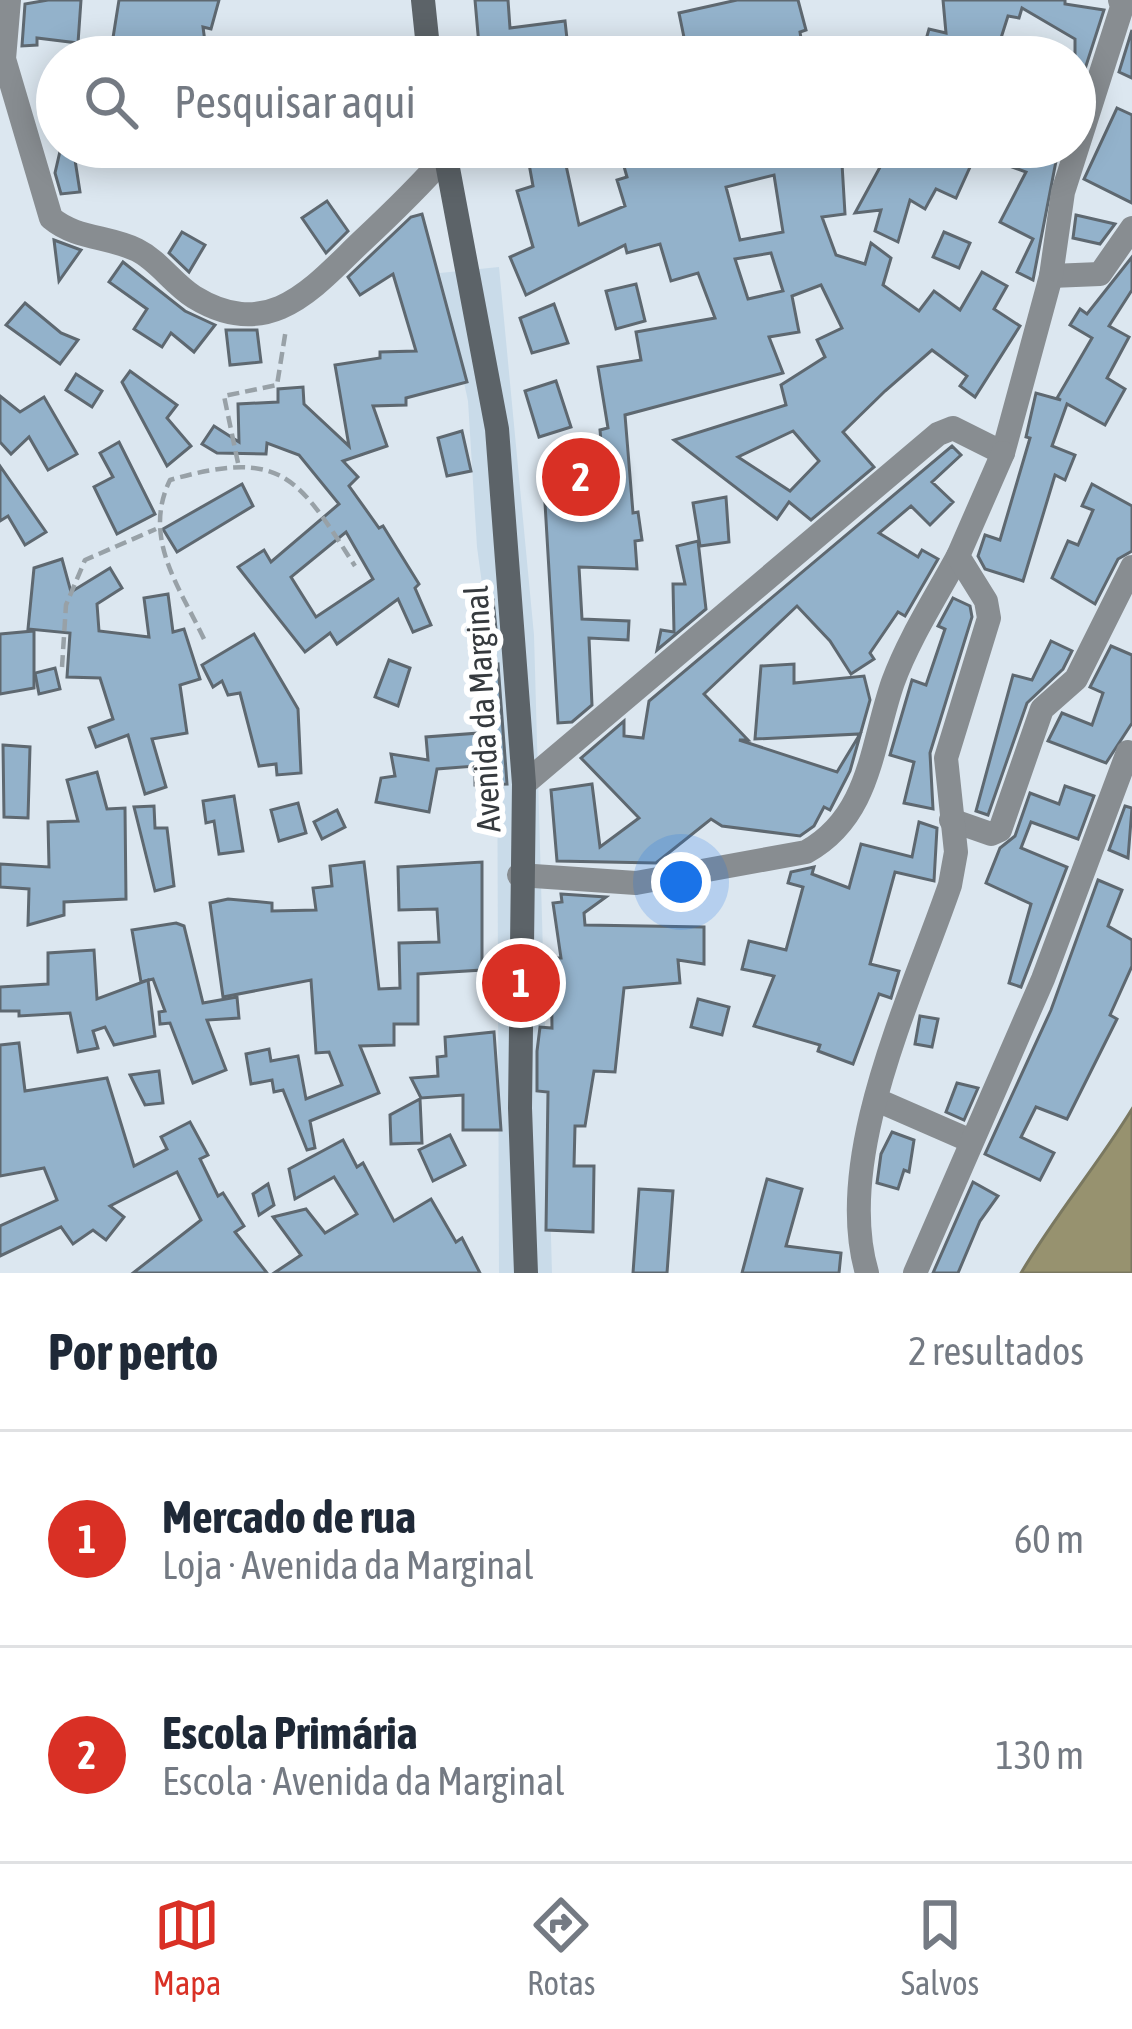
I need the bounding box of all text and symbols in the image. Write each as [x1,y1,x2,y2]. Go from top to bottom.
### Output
search box [36,36,1096,168]
icon: search [78,69,144,135]
text: Pesquisar aqui [174,76,416,128]
pin: 2 [542,432,620,522]
street label: Avenida da Marginal [457,584,507,833]
your location [651,852,711,912]
pin: 1 [482,938,560,1028]
text: Por perto [48,1322,219,1381]
text: 2 resultados [908,1329,1084,1373]
text: Mercado de rua [162,1491,416,1543]
text: 1 [78,1517,96,1561]
text: 60 m [1014,1517,1084,1561]
text: Loja · Avenida da Marginal [162,1543,534,1587]
text: Escola Primária [162,1707,417,1759]
text: 2 [78,1733,96,1777]
text: 130 m [996,1733,1084,1777]
text: Escola · Avenida da Marginal [162,1759,565,1803]
tab: Mapa [153,1892,221,2002]
tab: Rotas [527,1892,595,2002]
tab: Salvos [901,1892,979,2002]

